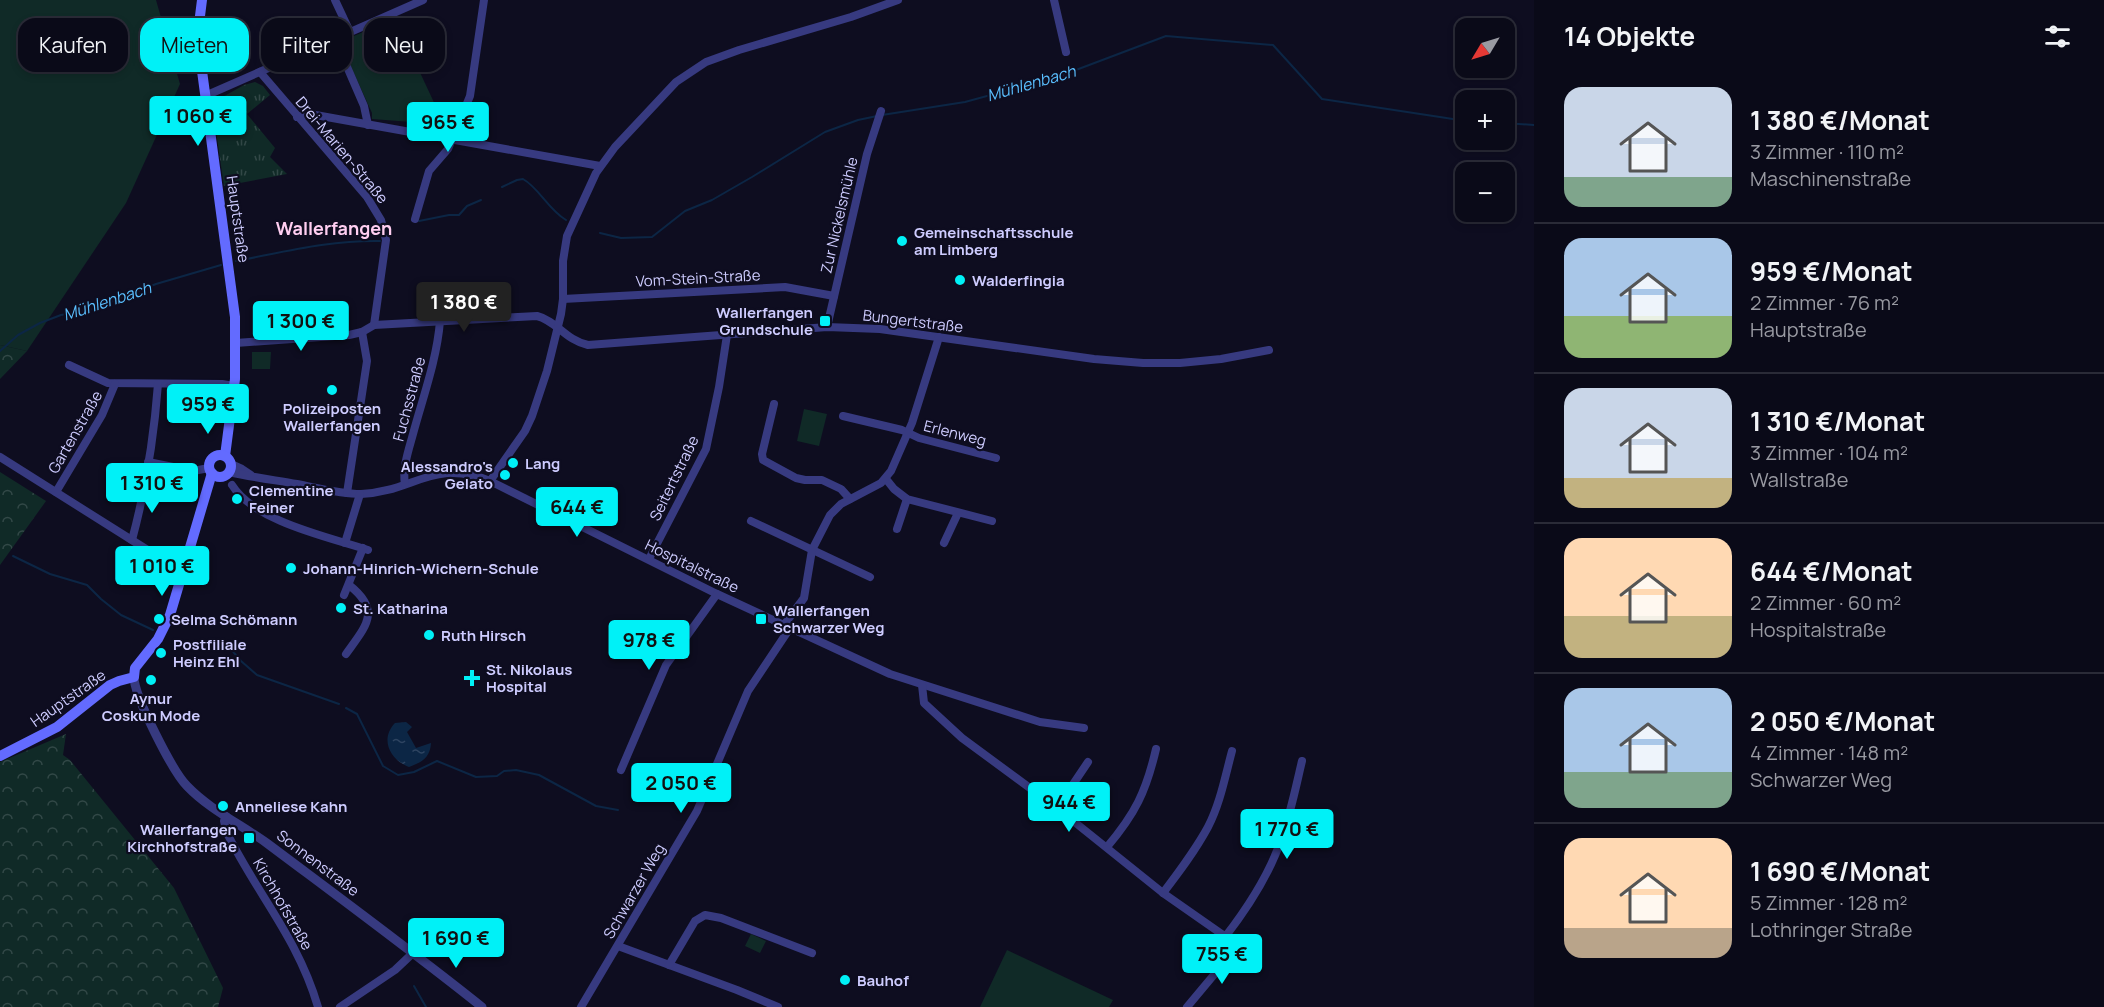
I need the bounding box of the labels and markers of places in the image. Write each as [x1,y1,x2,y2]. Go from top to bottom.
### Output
pin: 1 060 € [143,96,253,147]
pin: 965 € [406,102,490,153]
place label: Gemeinschaftsschule am Limberg [914,222,1074,260]
marker: Gemeinschaftsschule am Limberg [895,234,909,248]
place label: Walderfingia [972,270,1065,291]
marker: Walderfingia [953,273,967,287]
pin: 1 380 € [409,282,519,333]
pin: 1 300 € [246,301,356,352]
place label: Wallerfangen Grundschule [716,302,813,340]
marker: Wallerfangen Grundschule [818,314,832,328]
marker: Polizeiposten Wallerfangen [325,383,339,397]
pin: 959 € [166,384,250,435]
place label: Polizeiposten Wallerfangen [283,398,381,436]
place label: Lang [525,453,560,474]
place label: Alessandro's Gelato [401,456,493,494]
marker: Lang [506,456,520,470]
pin: 1 310 € [97,463,207,514]
marker: Alessandro's Gelato [498,468,512,482]
place label: Clementine Feiner [249,480,334,518]
pin: 644 € [535,487,619,538]
marker: Clementine Feiner [230,492,244,506]
pin: 1 010 € [107,546,217,597]
place label: Johann-Hinrich-Wichern-Schule [303,558,539,579]
marker: Johann-Hinrich-Wichern-Schule [284,561,298,575]
place label: St. Katharina [353,598,448,619]
place label: Wallerfangen Schwarzer Weg [773,600,885,638]
marker: St. Katharina [334,601,348,615]
place label: Selma Schömann [171,609,297,630]
marker: Selma Schömann [152,612,166,626]
marker: Wallerfangen Schwarzer Weg [754,612,768,626]
pin: 978 € [607,620,691,671]
place label: Ruth Hirsch [441,625,526,646]
marker: Ruth Hirsch [422,628,436,642]
place label: Postfiliale Heinz Ehl [173,634,247,672]
marker: Postfiliale Heinz Ehl [154,646,168,660]
place label: St. Nikolaus Hospital [486,659,572,697]
marker: St. Nikolaus Hospital [463,669,481,687]
marker: Aynur Coskun Mode [144,673,158,687]
place label: Aynur Coskun Mode [102,688,200,726]
pin: 2 050 € [626,763,736,814]
pin: 944 € [1027,782,1111,833]
place label: Anneliese Kahn [235,796,347,817]
marker: Anneliese Kahn [216,799,230,813]
pin: 1 770 € [1232,809,1342,860]
place label: Wallerfangen Kirchhofstraße [127,819,237,857]
marker: Wallerfangen Kirchhofstraße [242,831,256,845]
pin: 1 690 € [401,918,511,969]
pin: 755 € [1180,934,1264,985]
place label: Bauhof [857,970,909,991]
marker: Bauhof [838,973,852,987]

